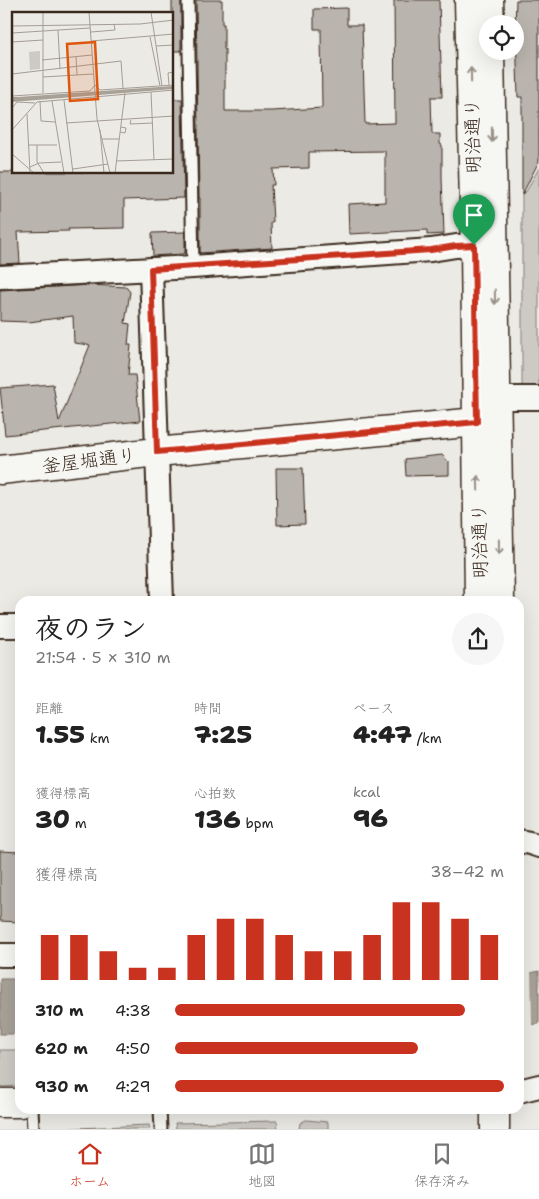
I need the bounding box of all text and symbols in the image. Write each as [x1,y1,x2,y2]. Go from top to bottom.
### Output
inset map [12,12,174,174]
map controls [479,15,524,60]
button: locate [479,15,524,60]
one-way arrow [466,67,475,83]
street label: 明治通り [459,98,486,174]
one-way arrow [487,126,497,143]
pin [453,194,495,245]
icon: arrive [460,201,488,229]
one-way arrow [490,289,500,305]
street label: 釜屋堀通り [40,442,138,479]
one-way arrow [473,475,483,491]
street label: 明治通り [466,503,493,579]
one-way arrow [494,539,504,555]
text: 夜のラン [35,609,147,647]
button: share [452,613,504,665]
text: 21:54 · 5 × 310 m [35,647,171,668]
text: 距離 [35,699,63,717]
text: 時間 [194,699,222,717]
text: ペース [353,699,394,717]
text: 1.55 [35,717,85,751]
text: 7:25 [194,717,252,751]
text: 4:47 [353,717,412,751]
text: km [85,729,109,747]
text: /km [412,729,442,747]
text: kcal [353,783,380,801]
text: 獲得標高 [35,784,91,802]
text: 心拍数 [194,784,236,802]
text: 96 [353,801,388,835]
text: 30 [35,802,70,836]
text: 136 [194,802,241,836]
text: m [70,814,87,832]
text: bpm [241,814,274,832]
text: 38–42 m [430,861,504,882]
text: 獲得標高 [35,864,99,885]
text: 310 m [35,1000,84,1021]
text: 4:38 [115,1000,151,1021]
text: 620 m [35,1038,88,1059]
text: 4:50 [115,1038,150,1059]
text: 930 m [35,1076,88,1097]
text: 4:29 [115,1076,151,1097]
tab: ホーム [69,1140,110,1190]
tab: 地図 [248,1140,276,1190]
tab: 保存済み [414,1140,470,1190]

